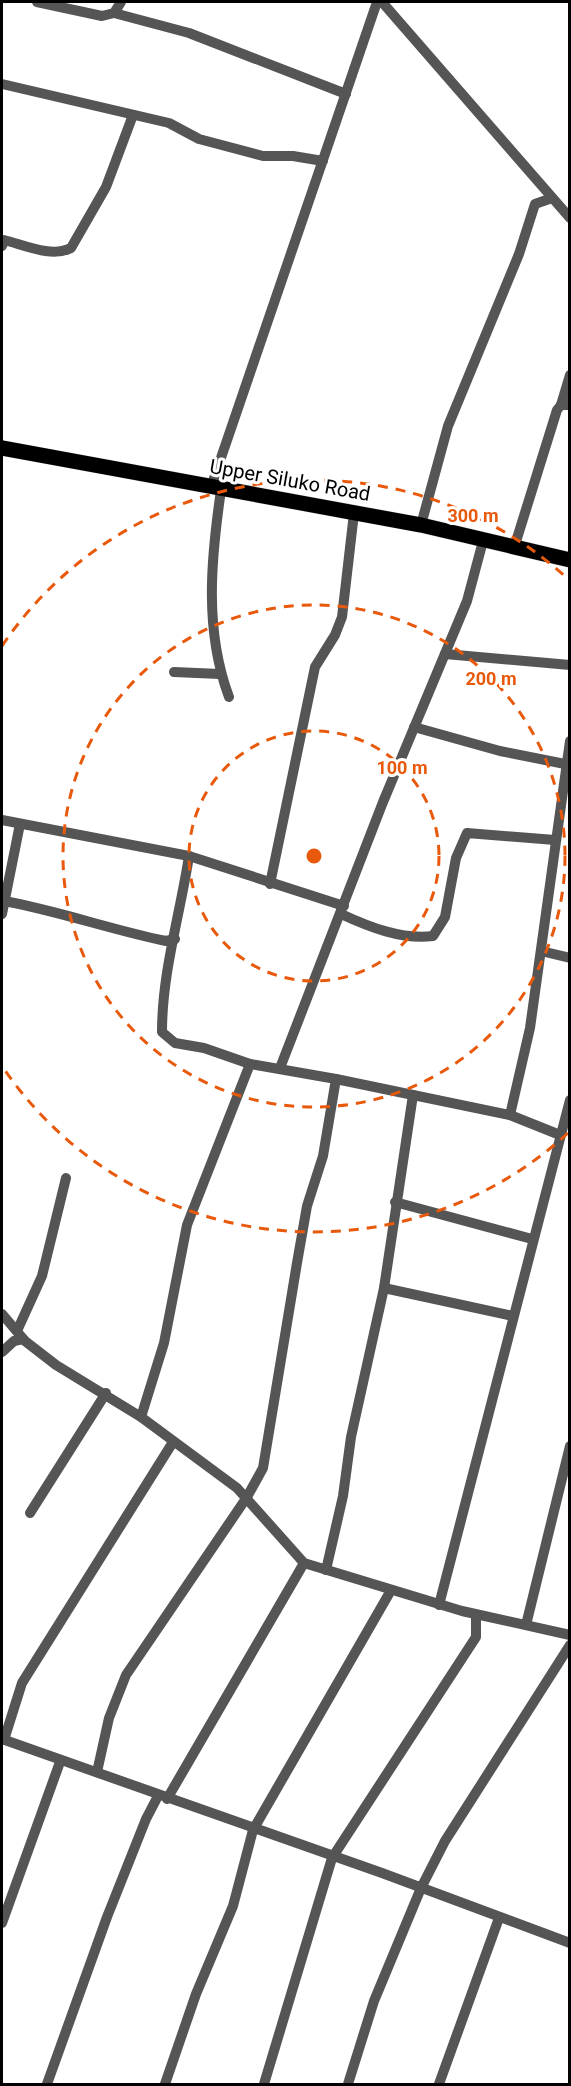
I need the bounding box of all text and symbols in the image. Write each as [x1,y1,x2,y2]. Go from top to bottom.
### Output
street label: Upper Siluko Road [208,454,372,506]
text: 300 m [447,505,499,526]
text: 200 m [465,668,517,689]
text: 100 m [376,757,428,778]
centre of rings [304,846,324,866]

